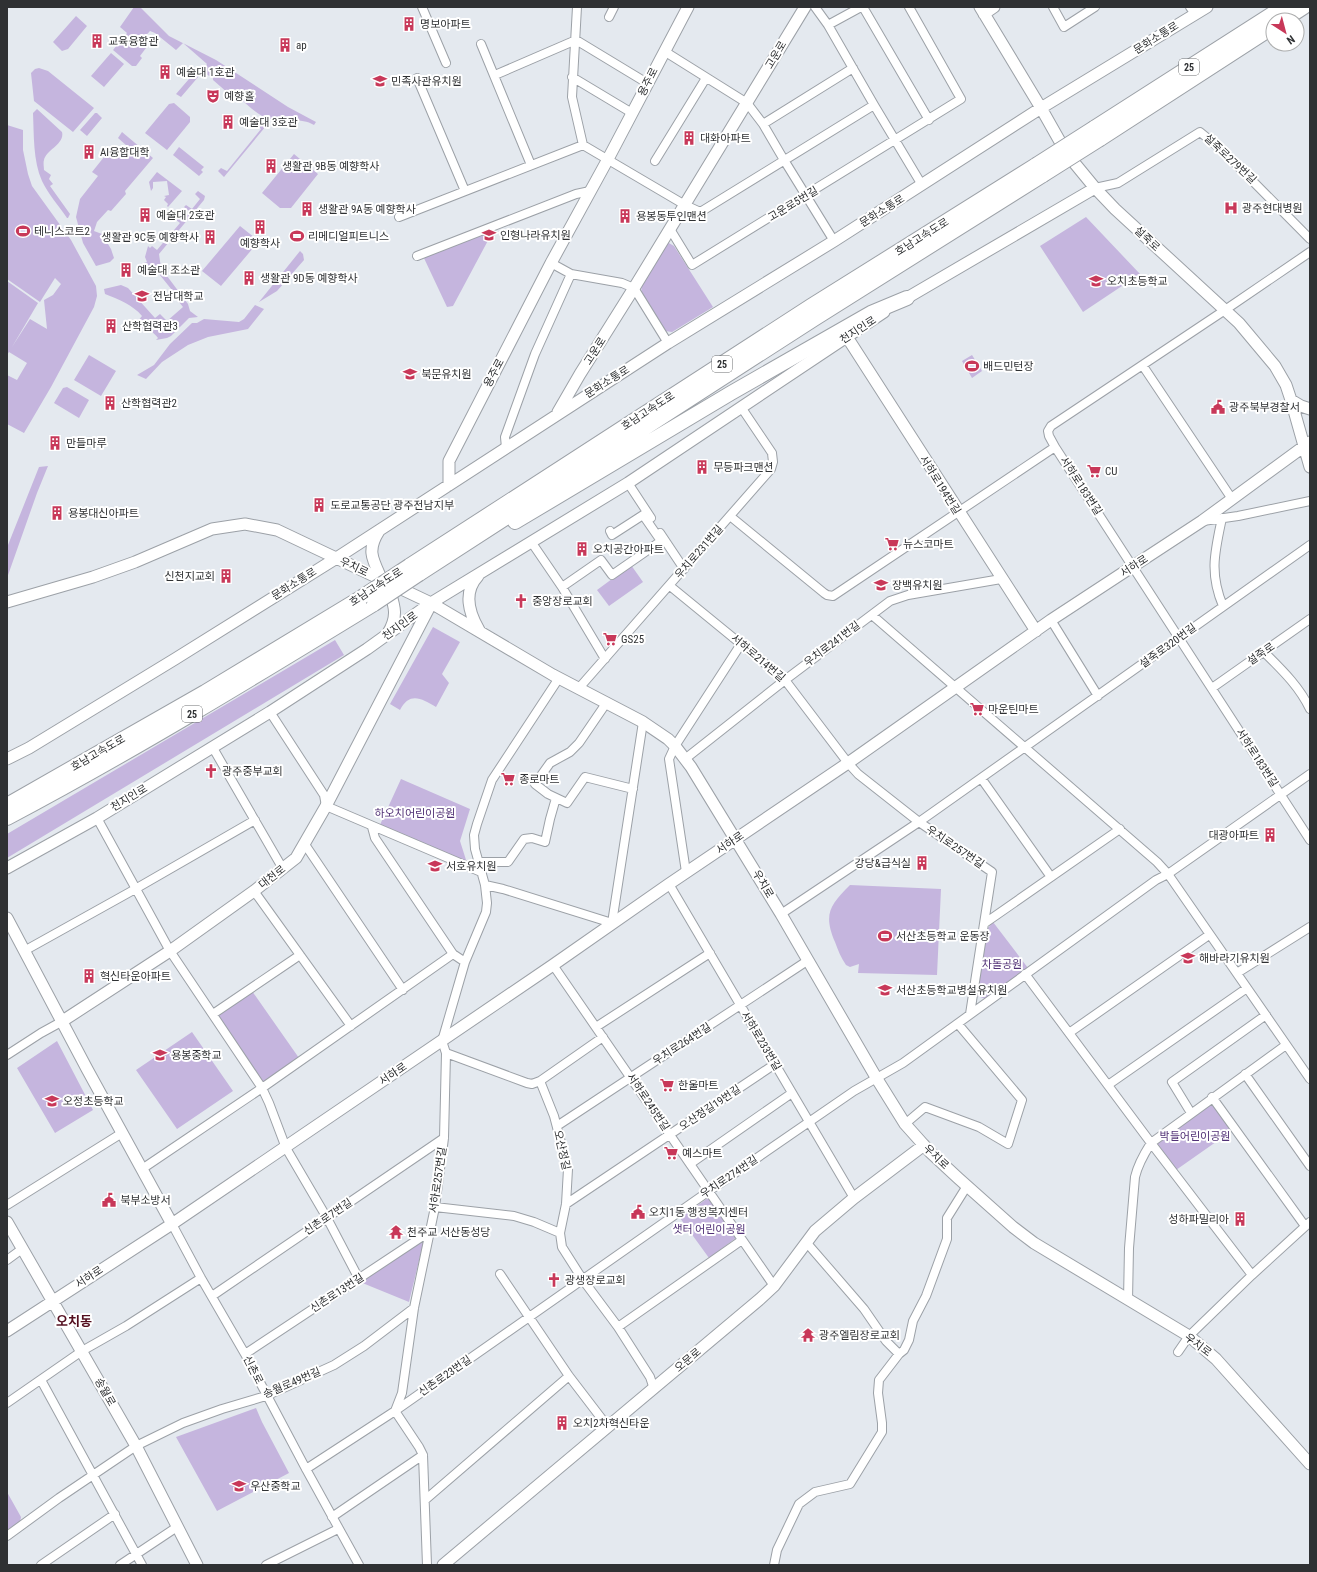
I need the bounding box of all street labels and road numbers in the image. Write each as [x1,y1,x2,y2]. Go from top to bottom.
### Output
street label: 문화소통로 [1131,19,1181,57]
street label: 고운로 [763,39,789,71]
road number: 25 [1179,59,1199,75]
street label: 용주로 [635,66,661,98]
street label: 설죽로279번길 [1201,131,1259,187]
street label: 고운로5번길 [766,184,820,224]
street label: 문화소통로 [857,192,907,230]
street label: 호남고속도로 [893,215,951,259]
street label: 설죽로 [1131,224,1163,254]
street label: 천지인로 [837,314,879,346]
street label: 고운로 [581,335,609,367]
road number: 25 [712,356,732,372]
street label: 용주로 [481,357,507,389]
street label: 문화소통로 [582,363,632,401]
street label: 호남고속도로 [619,389,677,433]
street label: 서하로194번길 [917,453,963,517]
street label: 서하로183번길 [1057,454,1105,518]
street label: 우치로231번길 [672,522,726,582]
street label: 서하로 [1118,552,1150,580]
street label: 우치로 [337,555,371,579]
street label: 문화소통로 [269,565,319,603]
street label: 호남고속도로 [347,565,405,609]
street label: 천지인로 [380,609,420,643]
street label: 우치로241번길 [801,619,863,669]
street label: 설죽로320번길 [1137,621,1199,671]
street label: 서하로214번길 [728,632,788,684]
street label: 설죽로 [1245,640,1277,668]
road number: 25 [182,706,202,722]
street label: 서하로183번길 [1233,726,1281,790]
street label: 호남고속도로 [68,732,128,774]
street label: 천지인로 [108,782,150,814]
street label: 우치로257번길 [924,823,986,871]
street label: 서하로 [714,829,746,857]
street label: 대천로 [256,863,288,891]
street label: 우치로 [750,868,776,900]
street label: 서하로233번길 [738,1009,784,1073]
street label: 우치로264번길 [650,1020,714,1068]
street label: 서하로 [377,1060,409,1088]
street label: 서하로245번길 [624,1071,672,1133]
street label: 오산정길19번길 [677,1083,743,1133]
street label: 오산정길 [551,1129,573,1171]
street label: 우치로 [921,1142,951,1172]
street label: 서하로257번길 [427,1146,449,1214]
street label: 우치로274번길 [698,1153,760,1201]
street label: 신촌로7번길 [301,1196,355,1238]
street label: 서하로 [73,1263,105,1291]
street label: 신촌로13번길 [308,1271,366,1315]
street label: 우치로 [1182,1331,1214,1359]
street label: 오문로 [672,1345,704,1375]
street label: 신촌로23번길 [416,1353,474,1399]
street label: 신촌로 [240,1354,266,1386]
street label: 송월로49번길 [261,1365,323,1401]
street label: 송월로 [92,1376,118,1408]

